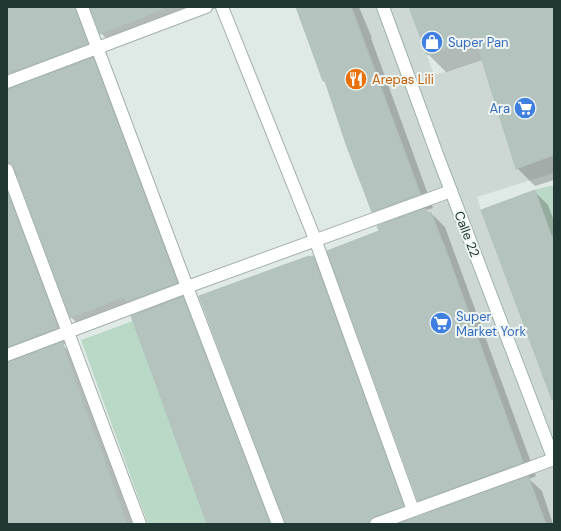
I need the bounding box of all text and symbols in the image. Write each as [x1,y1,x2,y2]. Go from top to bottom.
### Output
shop icon: Super Pan [419,29,445,55]
place label: Super Pan [448,34,509,51]
restaurant icon: Arepas Lili [343,66,369,92]
place label: Arepas Lili [372,71,434,88]
supermarket icon: Ara [512,95,538,121]
place label: Ara [489,100,510,117]
street label: Calle 22 [450,209,484,259]
place label: Super Market York [456,308,527,340]
supermarket icon: Super Market York [428,310,454,336]

